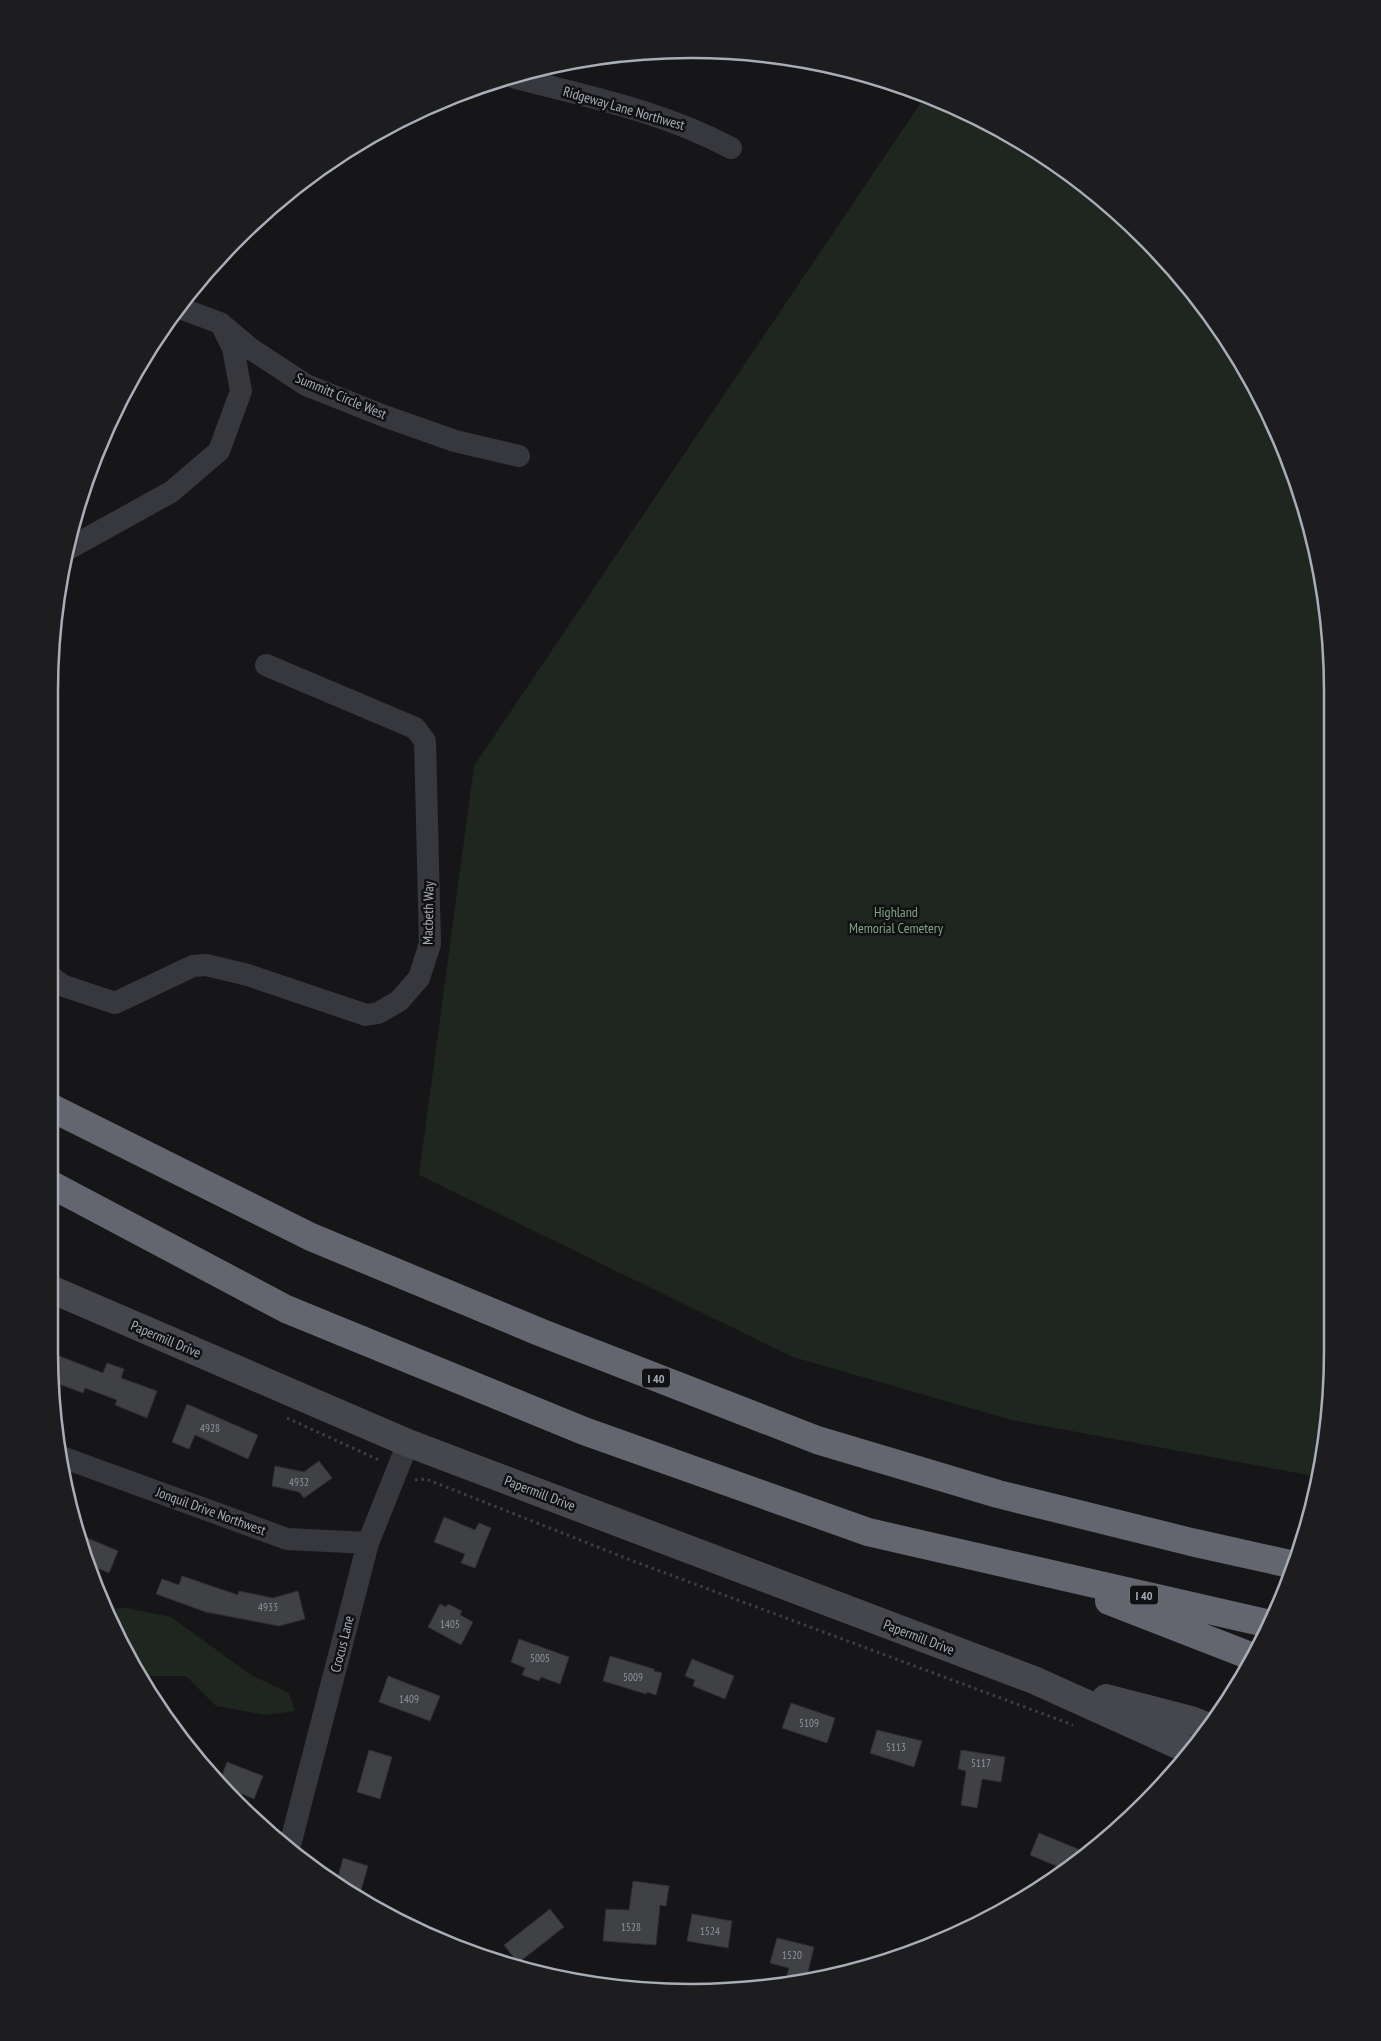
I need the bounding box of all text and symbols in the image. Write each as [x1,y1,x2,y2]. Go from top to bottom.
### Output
street label: Ridgeway Lane Northwest [561,82,687,134]
street label: Summitt Circle West [293,369,389,423]
street label: Macbeth Way [418,880,438,945]
park label: Highland Memorial Cemetery [849,903,944,937]
street label: Papermill Drive [128,1316,204,1362]
road number: I 40 [642,1369,670,1388]
house number: 4928 [200,1421,220,1435]
street label: Papermill Drive [502,1471,578,1515]
house number: 4932 [289,1475,309,1489]
street label: Jonquil Drive Northwest [153,1482,269,1539]
road number: I 40 [1130,1586,1158,1604]
house number: 4933 [258,1600,278,1614]
street label: Crocus Lane [326,1613,358,1674]
street label: Papermill Drive [881,1615,957,1659]
house number: 1405 [440,1617,460,1631]
house number: 5005 [530,1651,550,1665]
house number: 5009 [623,1670,643,1684]
house number: 1409 [399,1692,419,1706]
house number: 5109 [799,1716,819,1730]
house number: 5113 [886,1740,906,1754]
house number: 5117 [971,1756,991,1770]
house number: 1528 [621,1920,641,1934]
house number: 1524 [700,1924,720,1938]
house number: 1520 [782,1948,802,1962]

